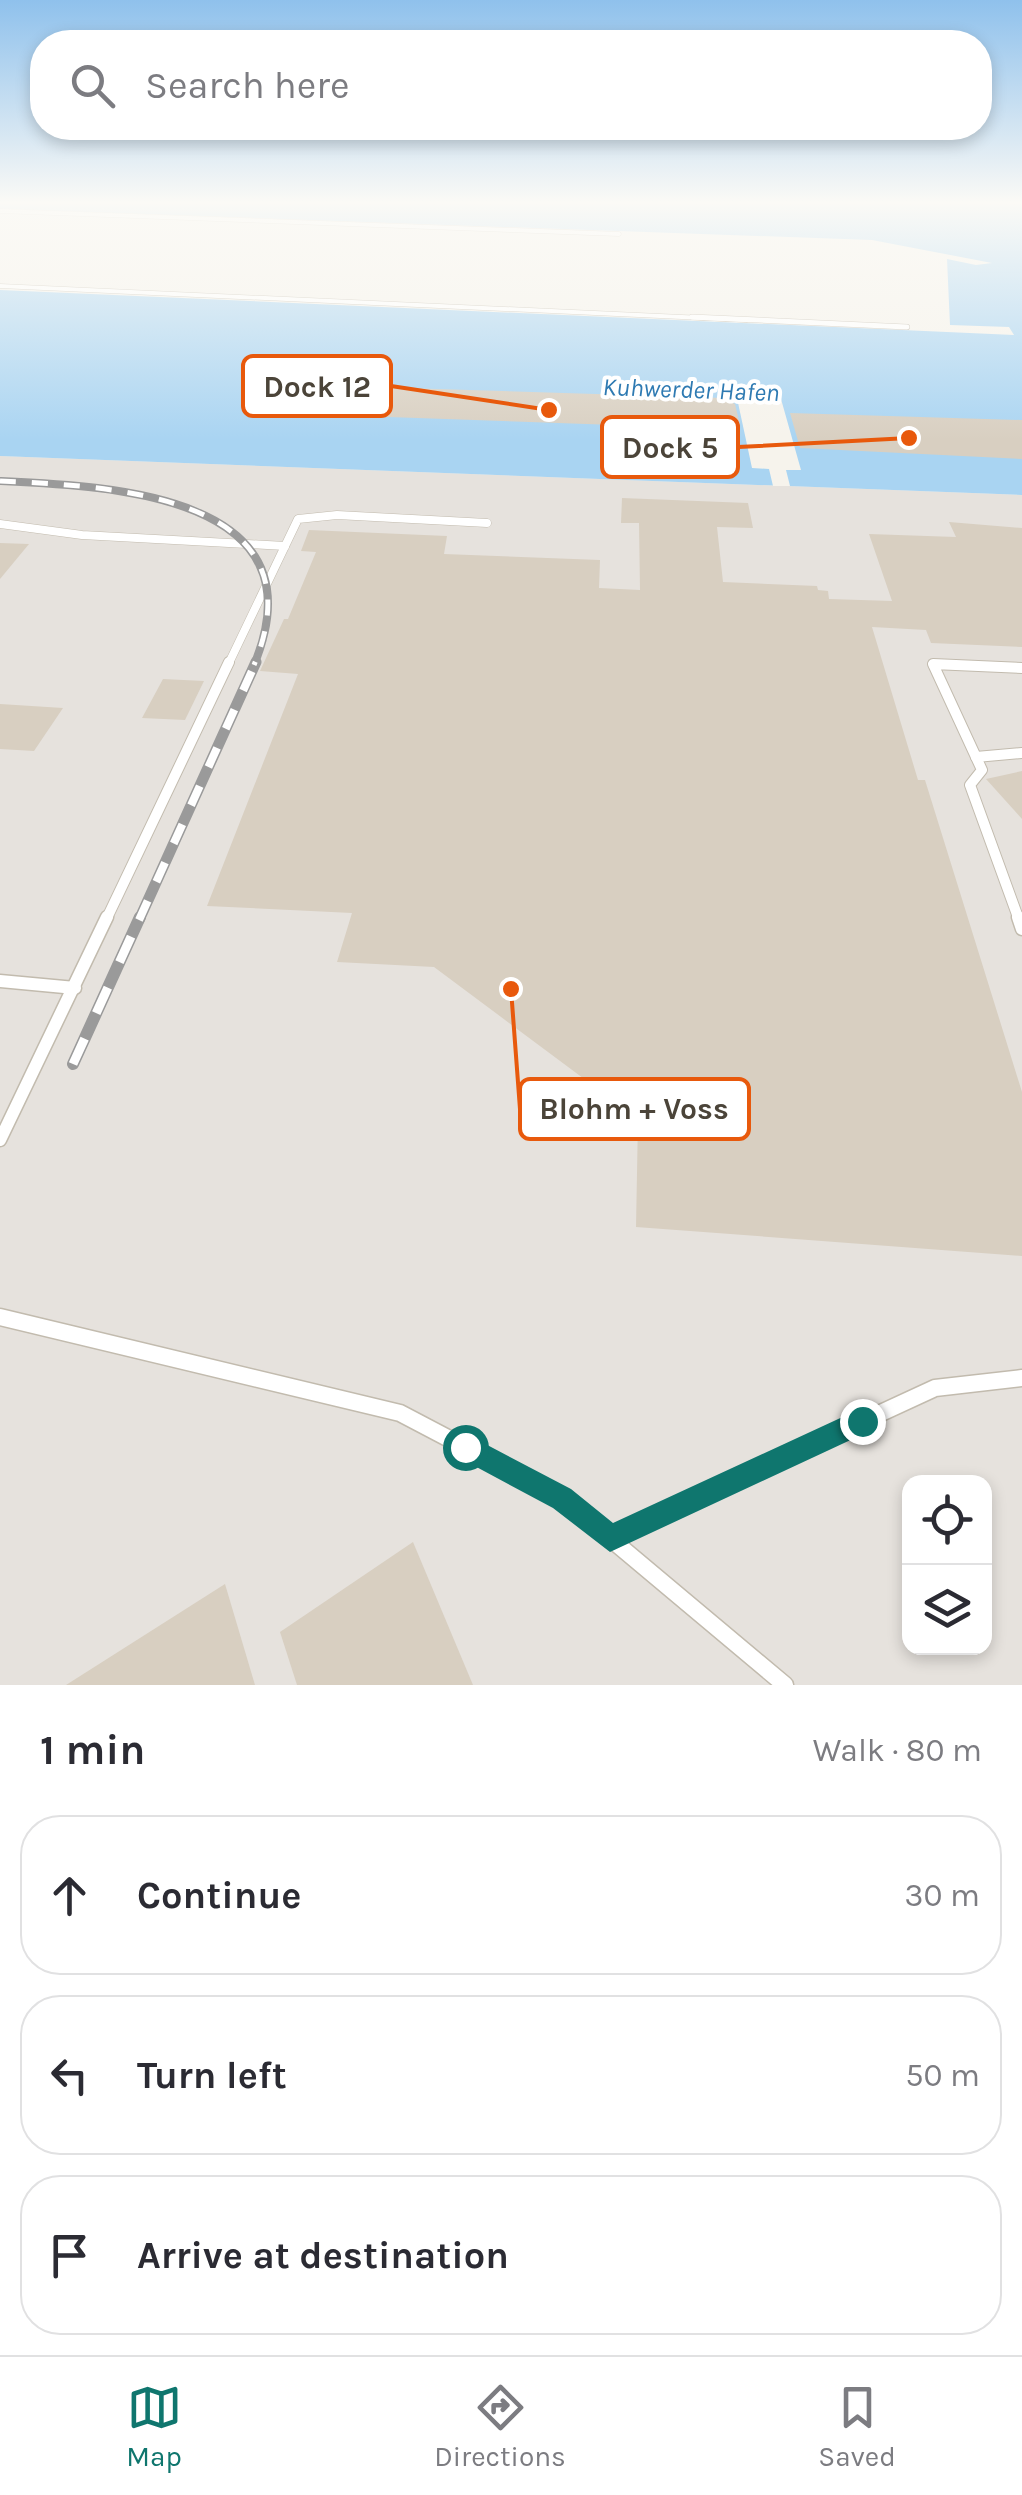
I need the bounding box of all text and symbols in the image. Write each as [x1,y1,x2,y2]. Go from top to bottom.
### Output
search box [30,30,992,140]
icon: search [65,58,120,113]
text: Search here [145,63,349,108]
callout: Dock 12 [243,356,391,416]
text: Dock 12 [263,369,371,405]
water label: Kuhwerder Hafen [602,372,780,407]
callout: Dock 5 [602,417,738,477]
text: Dock 5 [622,430,718,466]
callout: Blohm + Voss [520,1079,749,1139]
text: Blohm + Voss [539,1091,729,1127]
route end [840,1399,886,1445]
route start [443,1425,489,1471]
map controls [902,1475,992,1655]
button: locate [902,1475,992,1565]
button: layers [902,1565,992,1655]
text: 1 min [40,1725,145,1775]
text: Walk · 80 m [813,1732,982,1769]
icon: ahead [42,1868,97,1923]
text: Continue [137,1873,301,1918]
text: 30 m [905,1877,980,1914]
icon: left [42,2048,97,2103]
text: Turn left [137,2053,287,2098]
text: 50 m [905,2057,980,2094]
icon: arrive [42,2228,97,2283]
text: Arrive at destination [137,2233,509,2278]
tab: Map [126,2380,182,2473]
tab: Directions [434,2380,566,2473]
tab: Saved [818,2380,896,2473]

